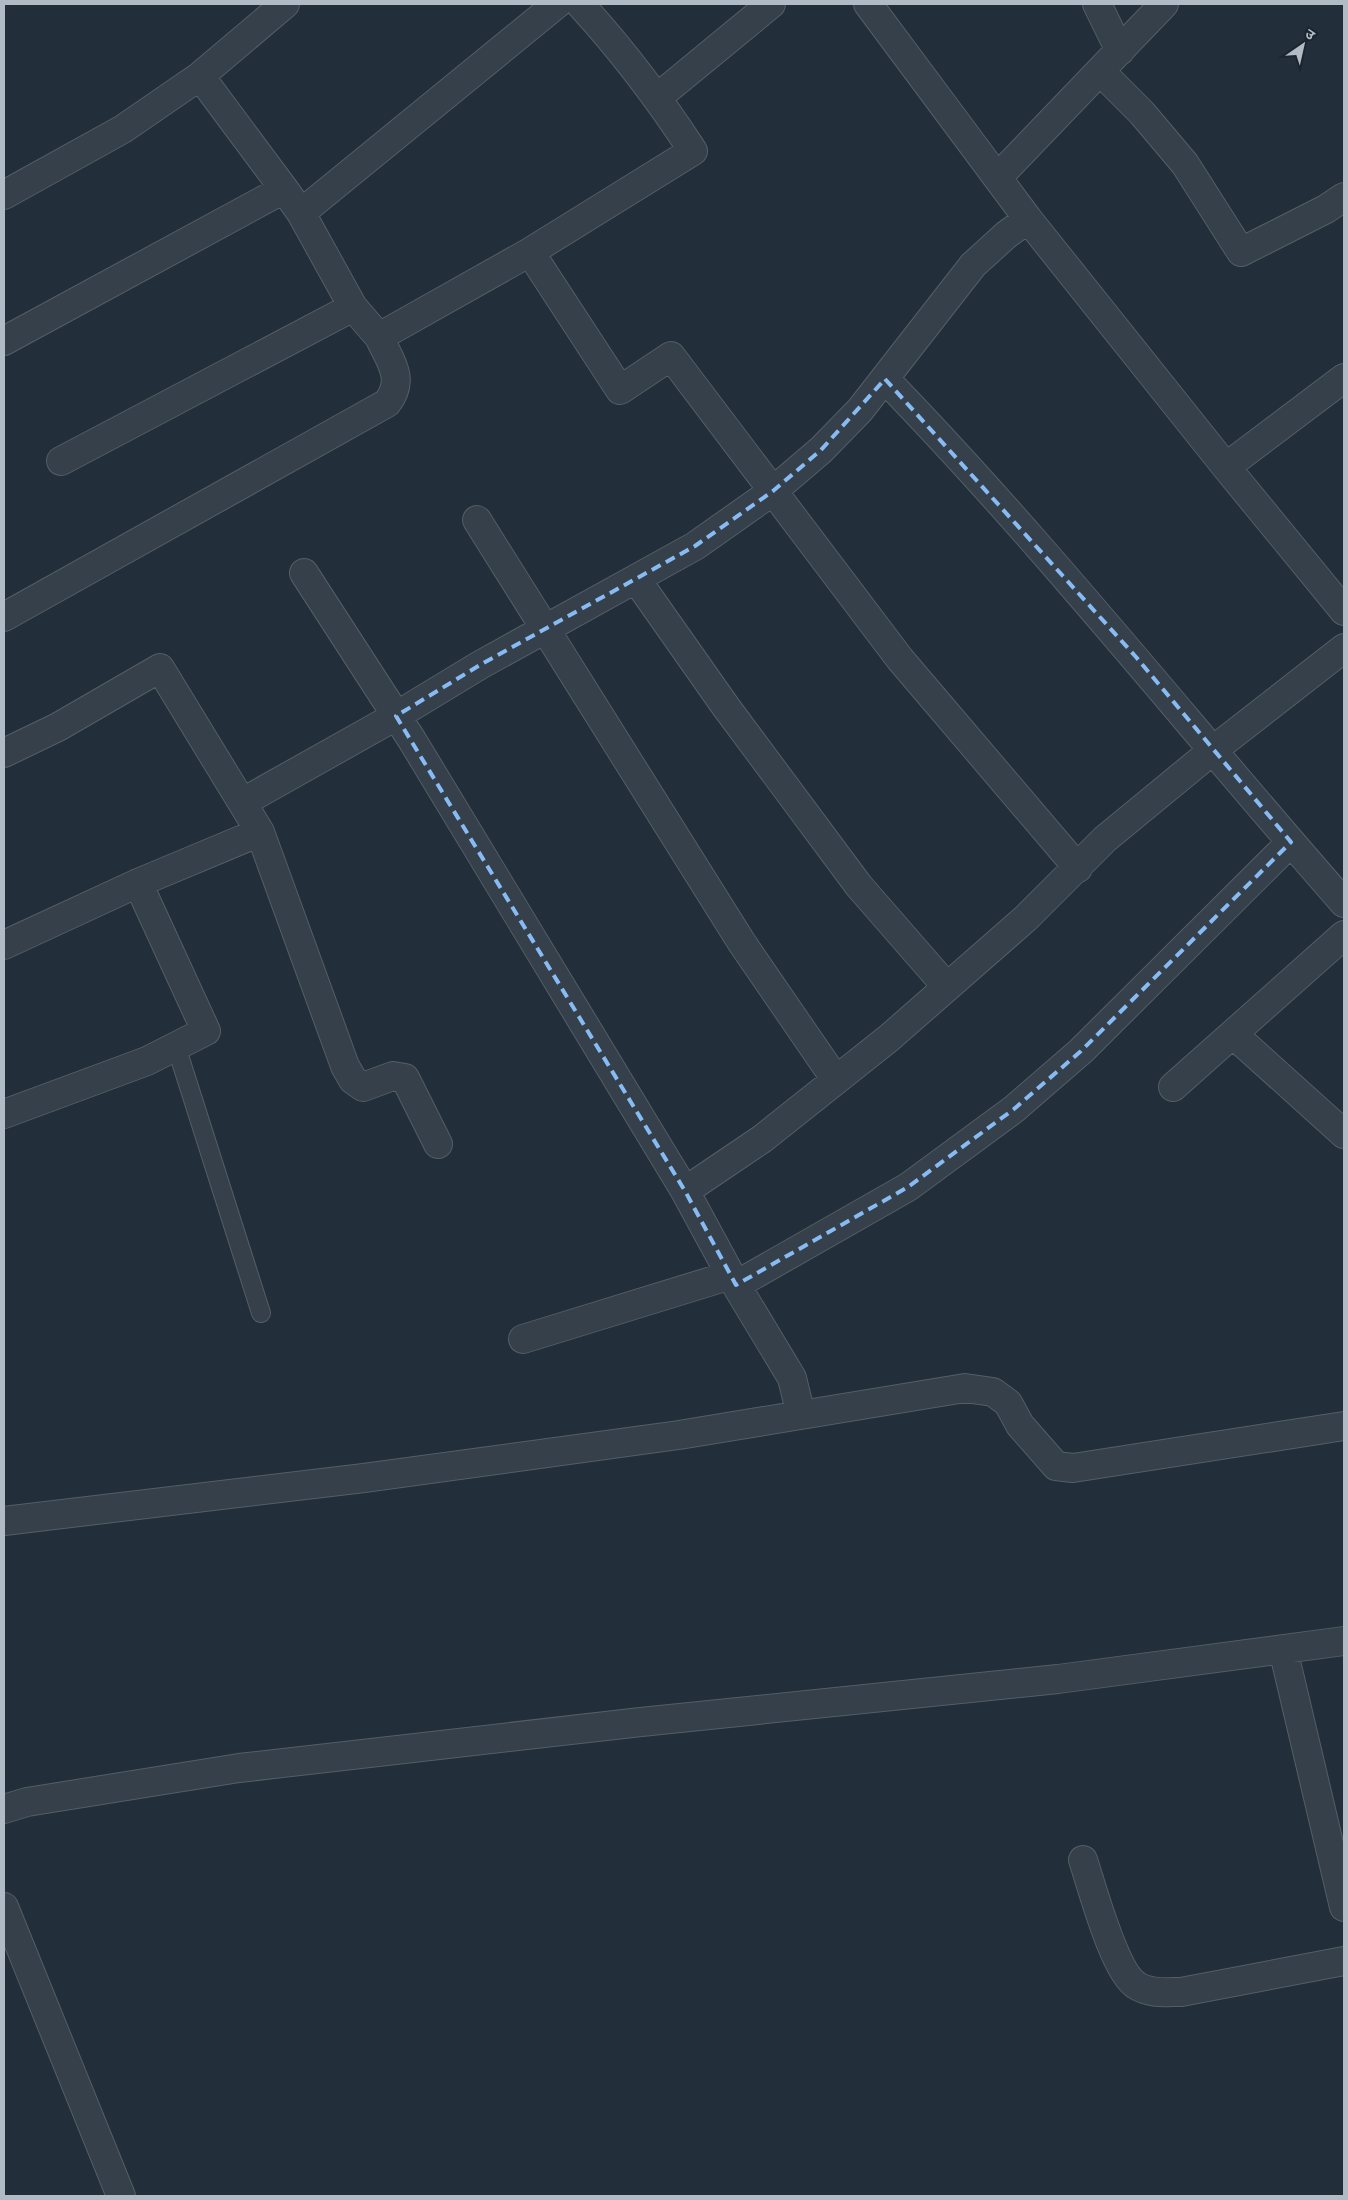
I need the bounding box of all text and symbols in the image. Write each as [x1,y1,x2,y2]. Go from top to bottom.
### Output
north arrow [1278,20,1328,70]
text: उ [1302,25,1319,44]

